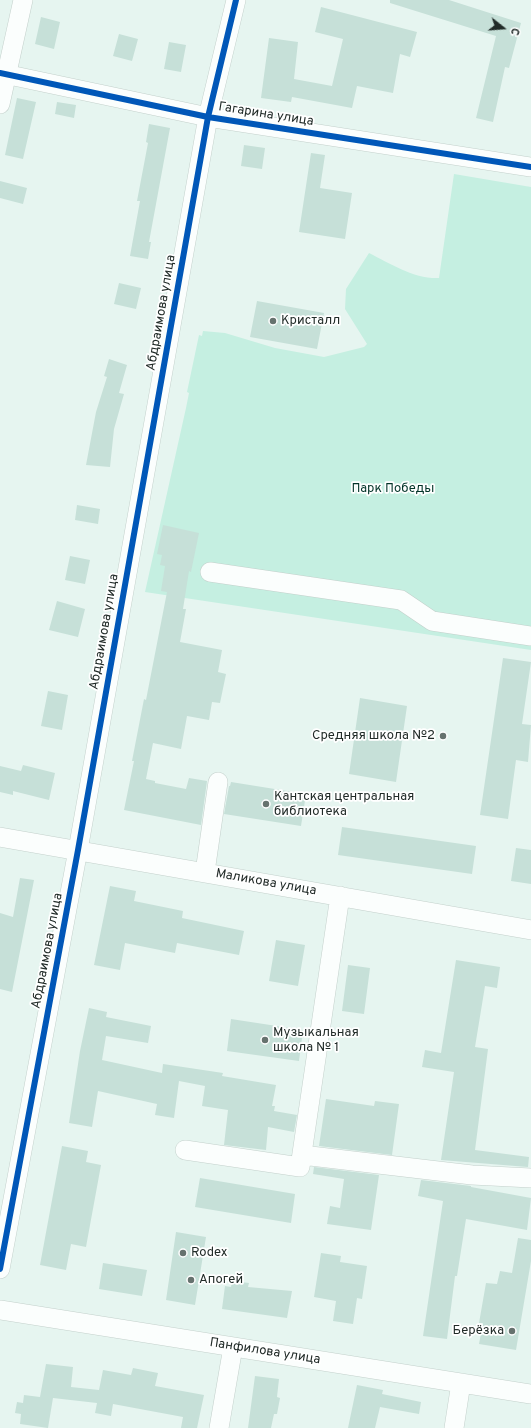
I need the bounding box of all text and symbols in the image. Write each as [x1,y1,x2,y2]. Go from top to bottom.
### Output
north arrow [483,8,523,48]
text: С [507,26,522,37]
street label: Гагарина улица [217,100,315,130]
street label: Абдраимова улица [144,254,180,372]
place label: Кристалл [281,313,340,329]
marker: Кристалл [268,316,278,326]
park label: Парк Победы [352,481,434,497]
street label: Абдраимова улица [87,573,123,691]
place label: Средняя школа №2 [312,728,435,744]
marker: Средняя школа №2 [438,731,448,741]
place label: Кантская центральная библиотека [274,789,414,820]
marker: Кантская центральная библиотека [261,799,271,809]
street label: Маликова улица [214,866,318,900]
street label: Абдраимова улица [29,892,67,1010]
place label: Музыкальная школа № 1 [273,1025,359,1056]
marker: Музыкальная школа № 1 [260,1035,270,1045]
place label: Rodex [191,1245,227,1261]
marker: Rodex [178,1248,188,1258]
place label: Апогей [199,1272,243,1288]
marker: Апогей [186,1275,196,1285]
place label: Берёзка [453,1323,504,1339]
marker: Берёзка [507,1326,517,1336]
street label: Панфилова улица [209,1336,321,1368]

